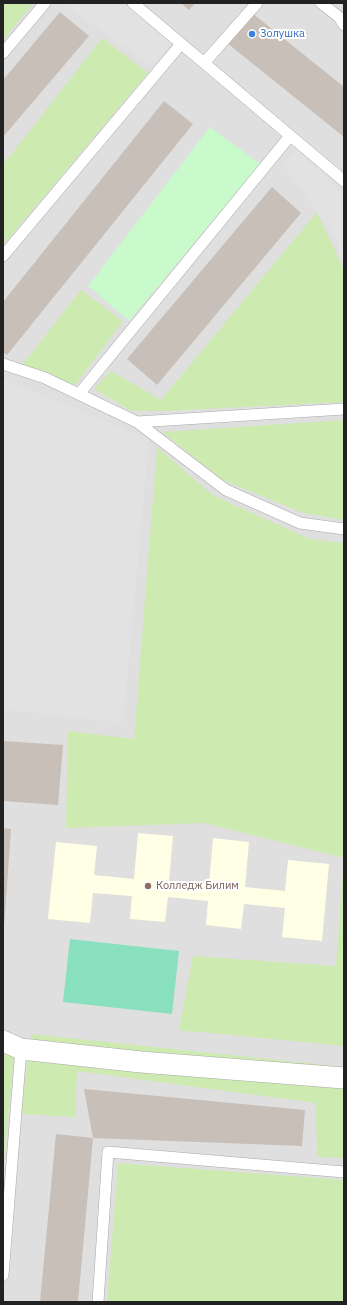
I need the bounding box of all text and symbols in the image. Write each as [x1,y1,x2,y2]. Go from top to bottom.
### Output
place label: Золушка [260,27,305,41]
marker: Золушка [247,29,257,39]
place label: Колледж Билим [156,879,239,893]
marker: Колледж Билим [143,881,153,891]

